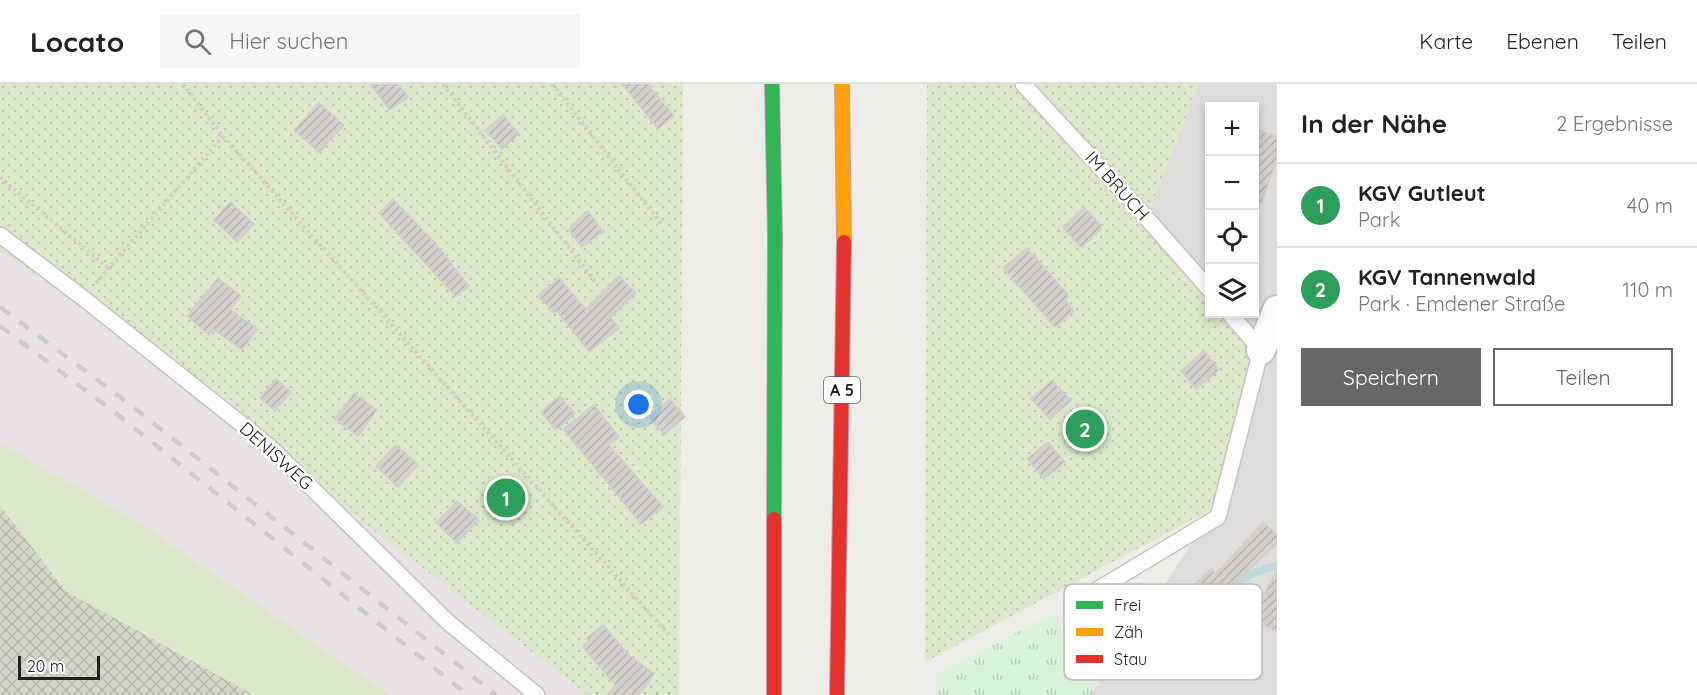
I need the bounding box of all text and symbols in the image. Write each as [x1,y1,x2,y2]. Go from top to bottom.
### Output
search box [160,14,580,68]
text: Locato [30,24,124,59]
icon: search [181,25,214,58]
text: Hier suchen [229,27,348,55]
text: Karte [1419,28,1473,54]
text: Ebenen [1506,28,1579,54]
text: Teilen [1612,28,1667,54]
map controls [1205,102,1259,318]
button: + [1205,102,1259,156]
text: In der Nähe [1301,107,1447,140]
text: 2 Ergebnisse [1556,111,1673,136]
street label: IM BRUCH [1080,146,1155,225]
button: − [1205,156,1259,210]
text: KGV Gutleut [1358,179,1486,207]
text: 1 [1317,193,1324,218]
text: 40 m [1627,193,1673,218]
text: Park [1358,207,1400,232]
button: locate [1205,210,1259,264]
text: KGV Tannenwald [1358,263,1536,291]
button: layers [1205,264,1259,318]
text: 2 [1315,277,1326,302]
text: 110 m [1623,277,1673,302]
text: Park · Emdener Straße [1358,291,1565,316]
button: Speichern [1301,348,1481,406]
button: Teilen [1493,348,1673,406]
road number: A 5 [824,377,860,403]
your location [624,390,653,419]
pin: 2 [1066,406,1104,452]
street label: DENISWEG [235,417,318,495]
pin: 1 [486,476,526,520]
legend [1064,584,1262,680]
text: Frei [1114,595,1141,615]
text: Zäh [1114,622,1143,642]
text: Stau [1114,649,1147,669]
scale bar [18,653,100,680]
text: 20 m [27,656,64,676]

